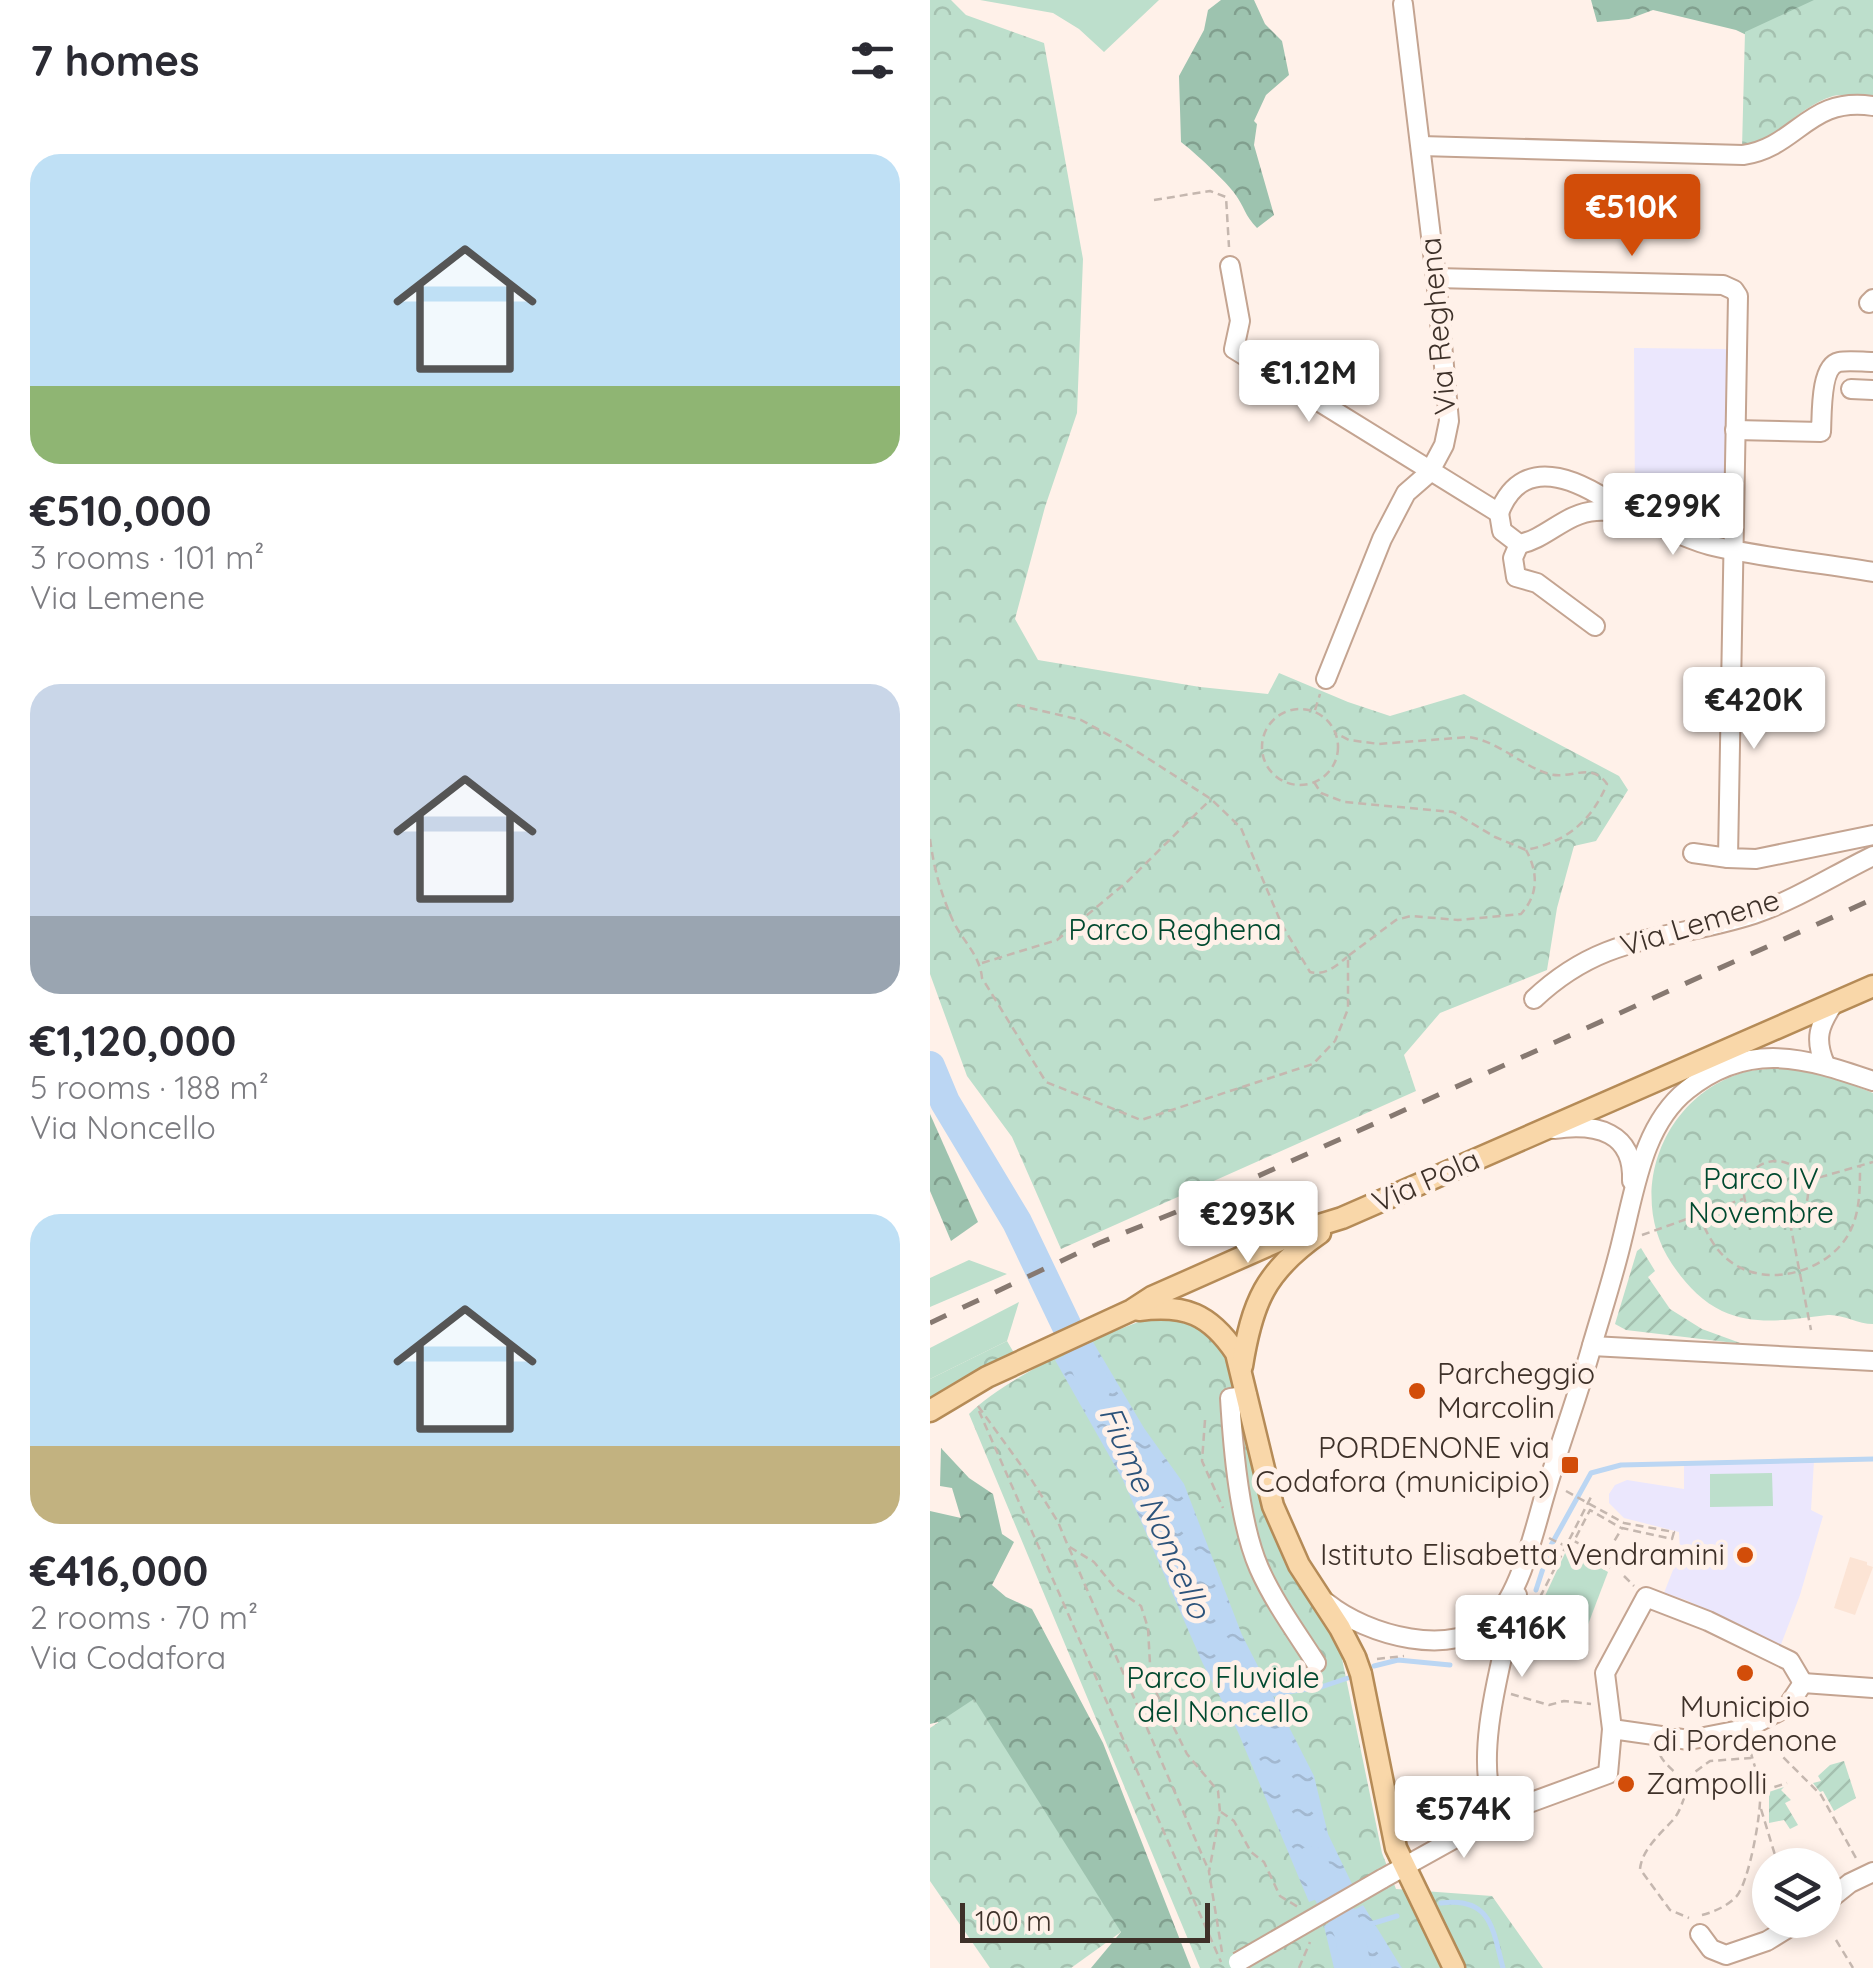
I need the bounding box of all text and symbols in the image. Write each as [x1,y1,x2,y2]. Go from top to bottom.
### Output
icon: filters [845,33,900,88]
text: 7 homes [30,34,199,87]
pin: €510K [1562,174,1702,259]
text: €510K [1586,186,1678,226]
icon: home [375,219,555,399]
street label: Via Reghena [1410,236,1464,416]
pin: €1.12M [1228,340,1390,425]
text: €1.12M [1261,352,1357,392]
pin: €299K [1603,473,1743,558]
text: €510,000 [30,484,212,537]
text: €299K [1625,485,1721,525]
text: 3 rooms · 101 m² [30,537,264,577]
text: Via Lemene [30,577,205,617]
pin: €420K [1684,667,1824,752]
text: €420K [1705,679,1803,719]
icon: home [375,749,555,929]
street label: Via Lemene [1616,880,1784,964]
park label: Parco Reghena [1068,910,1282,948]
text: €1,120,000 [30,1014,236,1067]
text: 5 rooms · 188 m² [30,1067,269,1107]
text: Via Noncello [30,1107,216,1147]
street label: Via Pola [1366,1140,1485,1221]
park label: Parco IV Novembre [1688,1159,1834,1231]
pin: €293K [1178,1181,1318,1266]
text: €293K [1201,1193,1295,1233]
icon: home [375,1279,555,1459]
place label: Parcheggio Marcolin [1437,1354,1595,1426]
marker: Parcheggio Marcolin [1406,1380,1428,1402]
water label: Fiume Noncello [1091,1399,1221,1626]
place label: PORDENONE via Codafora (municipio) [1255,1428,1550,1500]
marker: PORDENONE via Codafora (municipio) [1559,1454,1581,1476]
place label: Istituto Elisabetta Vendramini [1320,1535,1725,1573]
text: €416,000 [30,1544,208,1597]
marker: Istituto Elisabetta Vendramini [1734,1544,1756,1566]
pin: €416K [1452,1595,1592,1680]
text: 2 rooms · 70 m² [30,1597,258,1637]
text: €416K [1477,1607,1567,1647]
text: Via Codafora [30,1637,226,1677]
park label: Parco Fluviale del Noncello [1126,1658,1320,1730]
marker: Municipio di Pordenone [1734,1662,1756,1684]
place label: Municipio di Pordenone [1653,1687,1837,1759]
place label: Zampolli [1646,1764,1767,1802]
marker: Zampolli [1615,1773,1637,1795]
pin: €574K [1394,1776,1534,1861]
text: €574K [1417,1788,1511,1828]
map controls [1752,1848,1842,1938]
button: layers [1752,1848,1842,1938]
scale bar [960,1898,1210,1942]
text: 100 m [975,1903,1052,1938]

